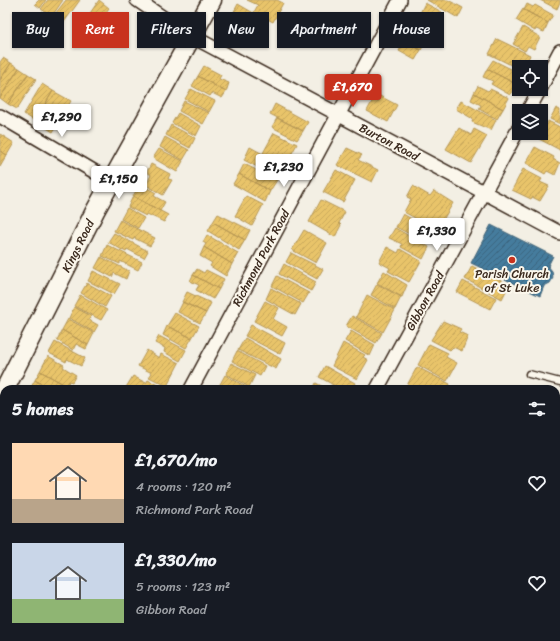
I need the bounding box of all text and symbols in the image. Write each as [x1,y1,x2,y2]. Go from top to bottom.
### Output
chip: Buy [12,12,64,48]
chip: Rent [72,12,129,48]
chip: Filters [137,12,206,48]
chip: New [214,12,269,48]
chip: Apartment [277,12,371,48]
chip: House [379,12,444,48]
map controls [512,60,548,140]
button: locate [512,60,548,96]
pin: £1,670 [320,74,386,108]
text: £1,670 [334,75,373,98]
pin: £1,290 [29,104,95,138]
button: layers [512,104,548,140]
text: £1,290 [42,105,82,128]
street label: Burton Road [355,117,425,168]
pin: £1,230 [251,154,317,188]
text: £1,230 [265,155,303,178]
pin: £1,150 [86,166,152,200]
text: £1,150 [100,167,138,190]
street label: Richmond Park Road [226,205,296,311]
street label: Kings Road [55,214,101,276]
pin: £1,330 [404,218,470,252]
text: £1,330 [418,219,456,242]
marker: Parish Church of St Luke [507,255,517,265]
place label: Parish Church of St Luke [475,263,549,299]
street label: Gibbon Road [400,266,451,335]
text: 5 homes [12,394,73,424]
icon: filters [526,398,548,420]
text: £1,670/mo [136,445,217,475]
icon: home [44,459,92,507]
icon: heart [526,472,548,494]
text: 4 rooms · 120 m² [136,475,231,498]
text: Richmond Park Road [136,498,253,521]
text: £1,330/mo [136,545,216,575]
icon: home [44,559,92,607]
icon: heart [526,572,548,594]
text: 5 rooms · 123 m² [136,575,230,598]
text: Gibbon Road [136,598,207,621]

